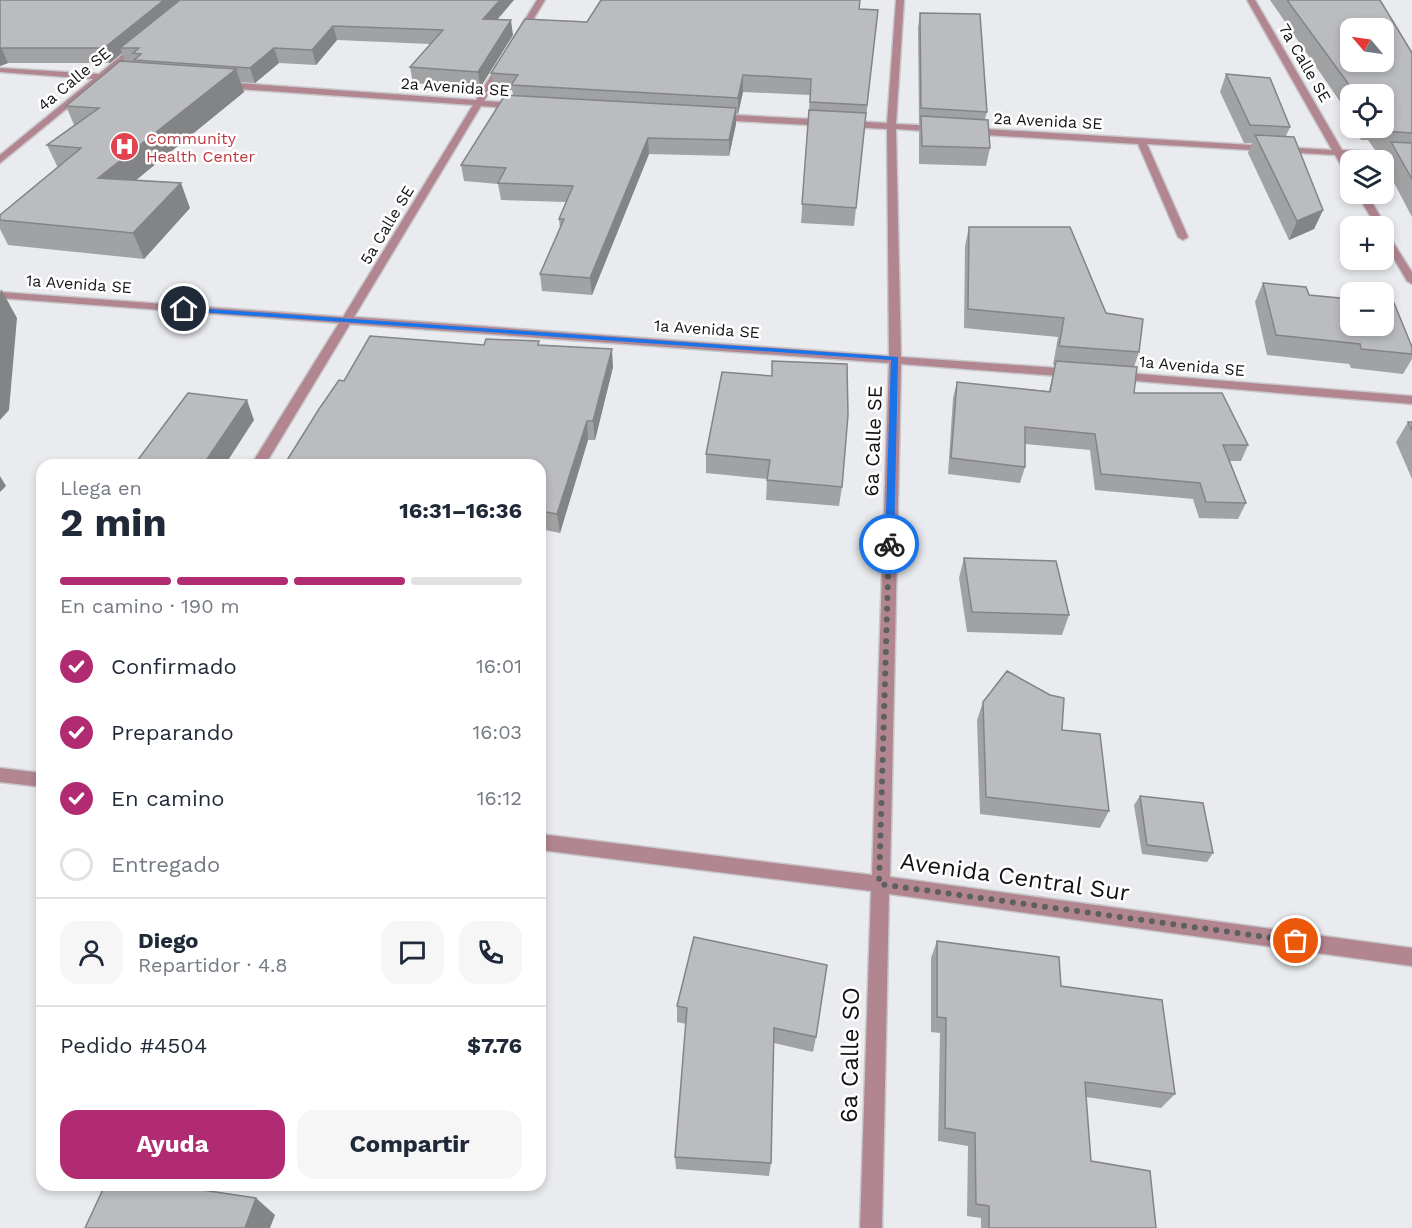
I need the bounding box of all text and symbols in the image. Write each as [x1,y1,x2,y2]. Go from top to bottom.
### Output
north arrow [1340,18,1394,72]
map controls [1340,18,1394,336]
street label: 7a Calle SE [1275,20,1335,106]
street label: 4a Calle SE [34,43,114,115]
street label: 2a Avenida SE [400,74,510,100]
button: locate [1340,84,1394,138]
street label: 2a Avenida SE [993,109,1103,133]
place label: Community Health Center [146,129,255,166]
hospital icon: Community Health Center [109,131,141,163]
button: layers [1340,150,1394,204]
street label: 5a Calle SE [356,182,418,268]
button: + [1340,216,1394,270]
street label: 1a Avenida SE [25,271,133,297]
button: − [1340,282,1394,336]
pin [158,283,209,334]
icon: home [167,292,200,325]
street label: 1a Avenida SE [653,316,761,342]
street label: 1a Avenida SE [1138,352,1246,380]
street label: 6a Calle SE [859,385,887,497]
text: Llega en [60,476,142,500]
text: 16:31–16:36 [399,498,522,523]
text: 2 min [60,500,167,545]
courier [859,514,919,574]
icon: bike [873,528,906,561]
text: En camino · 190 m [60,594,239,618]
icon: check [60,650,93,683]
text: Confirmado [111,654,237,679]
text: 16:01 [476,654,522,678]
icon: check [60,716,93,749]
text: Preparando [111,720,234,745]
text: 16:03 [472,720,522,744]
icon: check [60,782,93,815]
text: En camino [111,786,225,811]
text: 16:12 [477,786,522,810]
street label: Avenida Central Sur [898,847,1132,907]
text: Entregado [111,852,220,877]
pin [1270,915,1321,966]
button: person [60,921,123,984]
button: chat [381,921,444,984]
button: phone [459,921,522,984]
icon: bag [1279,924,1312,957]
text: Diego [138,928,198,953]
text: Repartidor · 4.8 [138,953,288,977]
street label: 6a Calle SO [835,987,865,1123]
text: Pedido #4504 [60,1033,208,1058]
text: $7.76 [467,1033,522,1058]
button: Ayuda [60,1110,285,1179]
button: Compartir [297,1110,522,1179]

